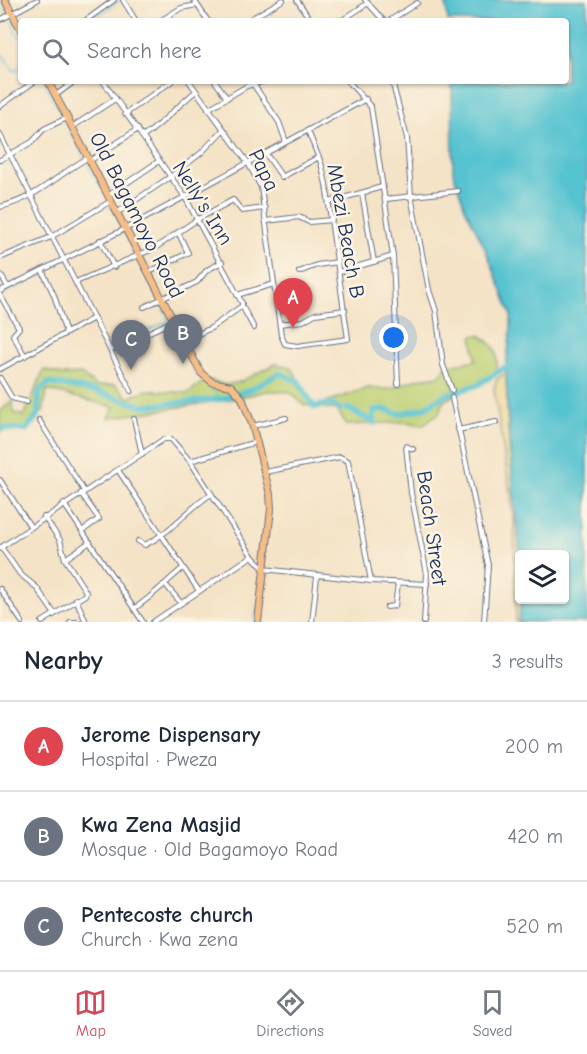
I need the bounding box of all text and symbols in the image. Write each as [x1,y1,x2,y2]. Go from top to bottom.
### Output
search box [18,18,569,84]
icon: search [39,35,72,68]
text: Search here [87,38,202,64]
street label: Old Bagamoyo Road [85,128,189,302]
street label: Papa [244,145,284,195]
street label: Nelly's Inn [168,157,238,249]
street label: Mbezi Beach B [322,162,370,300]
pin: A [274,278,312,328]
pin: B [164,314,202,364]
pin: C [112,320,150,370]
your location [379,323,408,352]
street label: Beach Street [412,469,452,588]
map controls [515,550,569,604]
button: layers [515,550,569,604]
text: Nearby [24,646,103,676]
text: 3 results [492,650,563,673]
text: Jerome Dispensary [81,722,260,748]
text: A [38,735,49,758]
text: 200 m [505,735,563,758]
text: Hospital · Pweza [81,748,217,771]
text: Kwa Zena Masjid [81,812,241,838]
text: B [37,825,50,848]
text: 420 m [507,825,563,848]
text: Mosque · Old Bagamoyo Road [81,838,338,861]
text: Pentecoste church [81,902,253,928]
text: C [37,915,50,938]
text: 520 m [506,915,563,938]
text: Church · Kwa zena [81,928,238,951]
tab: Map [74,986,107,1040]
tab: Directions [256,986,324,1040]
tab: Saved [473,986,513,1040]

